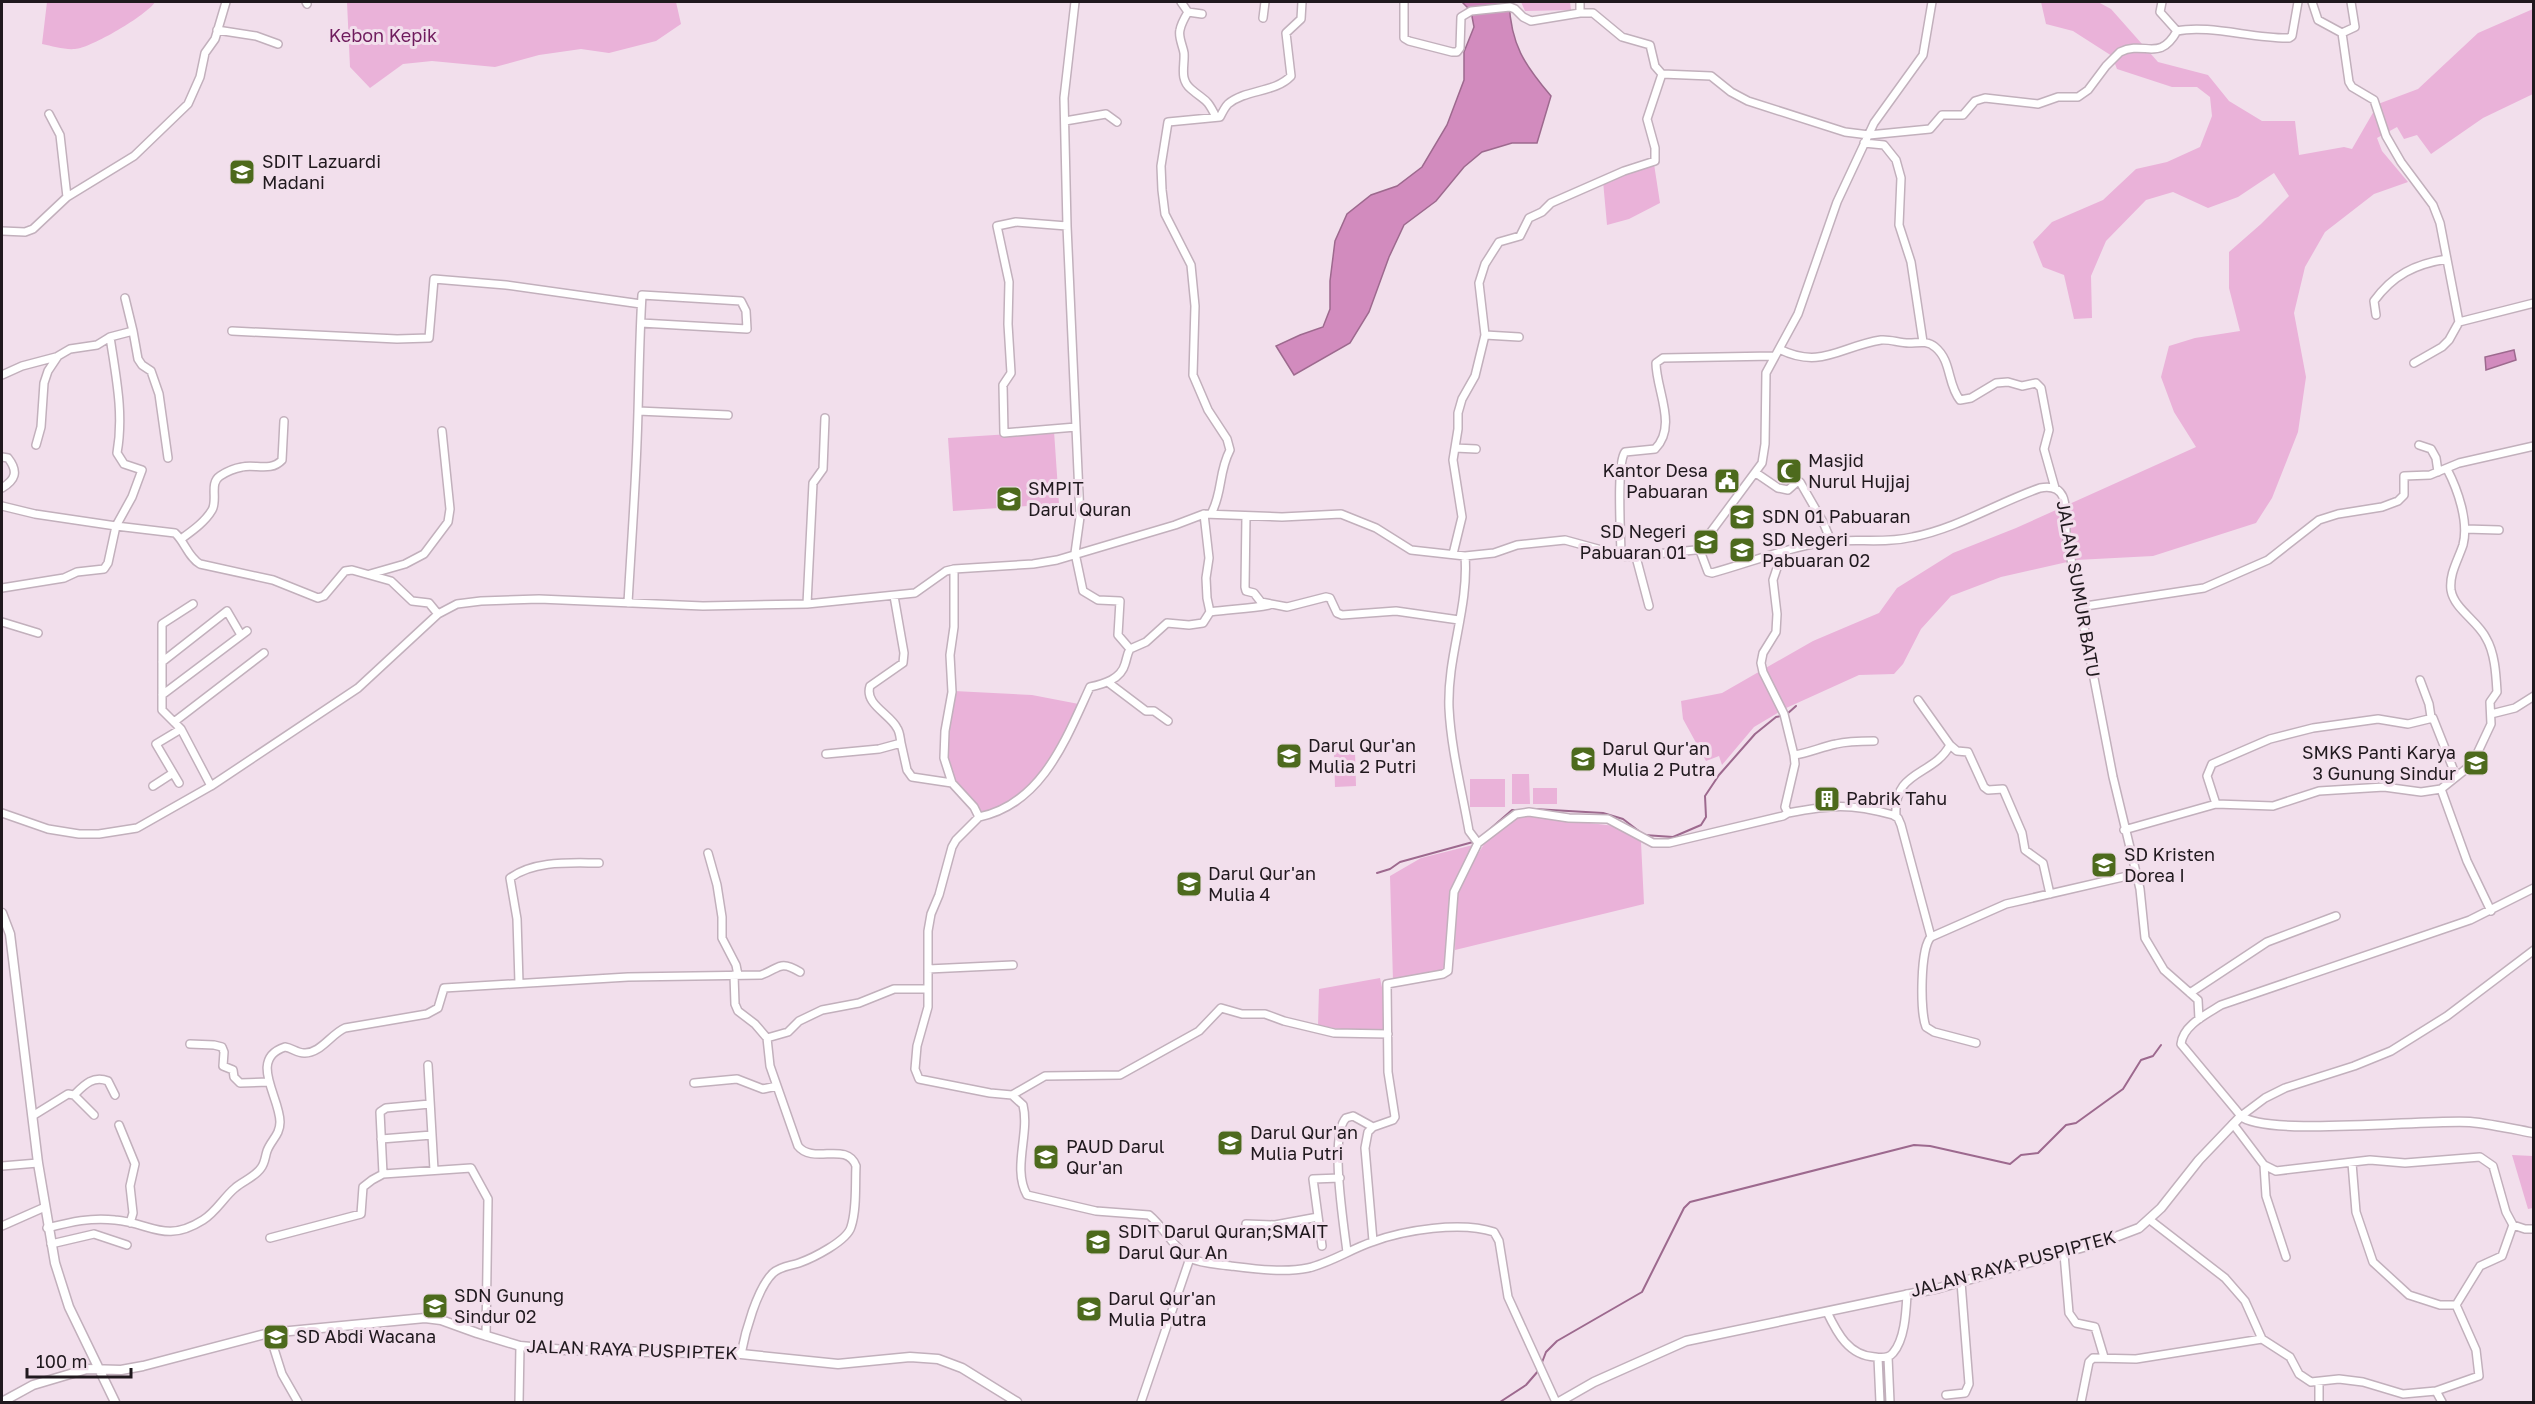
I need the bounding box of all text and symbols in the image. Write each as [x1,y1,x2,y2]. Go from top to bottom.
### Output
park label: Kebon Kepik [329,24,437,46]
place label: SDIT Lazuardi Madani [262,150,381,193]
school or university icon: SDIT Lazuardi Madani [227,157,257,187]
place label: Masjid Nurul Hujjaj [1808,449,1910,492]
mosque icon: Masjid Nurul Hujjaj [1774,456,1804,486]
place label: Kantor Desa Pabuaran [1602,459,1708,502]
public building icon: Kantor Desa Pabuaran [1712,466,1742,496]
place label: SMPIT Darul Quran [1028,477,1131,520]
school or university icon: SMPIT Darul Quran [994,484,1024,514]
street label: JALAN SUMUR BATU [2053,499,2105,679]
school or university icon: SDN 01 Pabuaran [1727,502,1757,532]
place label: SDN 01 Pabuaran [1762,505,1911,527]
place label: SD Negeri Pabuaran 01 [1580,520,1686,563]
school or university icon: SD Negeri Pabuaran 01 [1691,527,1721,557]
place label: SD Negeri Pabuaran 02 [1762,528,1870,571]
school or university icon: SD Negeri Pabuaran 02 [1727,535,1757,565]
place label: Darul Qur'an Mulia 2 Putri [1308,734,1416,777]
place label: Darul Qur'an Mulia 2 Putra [1602,737,1715,780]
school or university icon: Darul Qur'an Mulia 2 Putri [1274,741,1304,771]
place label: SMKS Panti Karya 3 Gunung Sindur [2302,741,2456,784]
school or university icon: Darul Qur'an Mulia 2 Putra [1568,744,1598,774]
school or university icon: SMKS Panti Karya 3 Gunung Sindur [2461,748,2491,778]
building icon: Pabrik Tahu [1812,784,1842,814]
place label: Pabrik Tahu [1846,787,1947,809]
place label: SD Kristen Dorea I [2124,843,2215,886]
school or university icon: SD Kristen Dorea I [2089,850,2119,880]
place label: Darul Qur'an Mulia 4 [1208,862,1316,905]
school or university icon: Darul Qur'an Mulia 4 [1174,869,1204,899]
place label: Darul Qur'an Mulia Putri [1250,1121,1358,1164]
school or university icon: Darul Qur'an Mulia Putri [1215,1128,1245,1158]
place label: PAUD Darul Qur'an [1066,1135,1165,1178]
school or university icon: PAUD Darul Qur'an [1031,1142,1061,1172]
place label: SDIT Darul Quran;SMAIT Darul Qur An [1118,1220,1328,1263]
street label: JALAN RAYA PUSPIPTEK [1908,1225,2118,1301]
school or university icon: SDIT Darul Quran;SMAIT Darul Qur An [1083,1227,1113,1257]
place label: SDN Gunung Sindur 02 [454,1284,564,1327]
place label: Darul Qur'an Mulia Putra [1108,1287,1216,1330]
school or university icon: SDN Gunung Sindur 02 [420,1291,450,1321]
school or university icon: Darul Qur'an Mulia Putra [1074,1294,1104,1324]
school or university icon: SD Abdi Wacana [261,1322,291,1352]
place label: SD Abdi Wacana [296,1325,436,1347]
street label: JALAN RAYA PUSPIPTEK [526,1334,738,1364]
scale bar [27,1341,130,1379]
text: 100 m [36,1350,87,1372]

